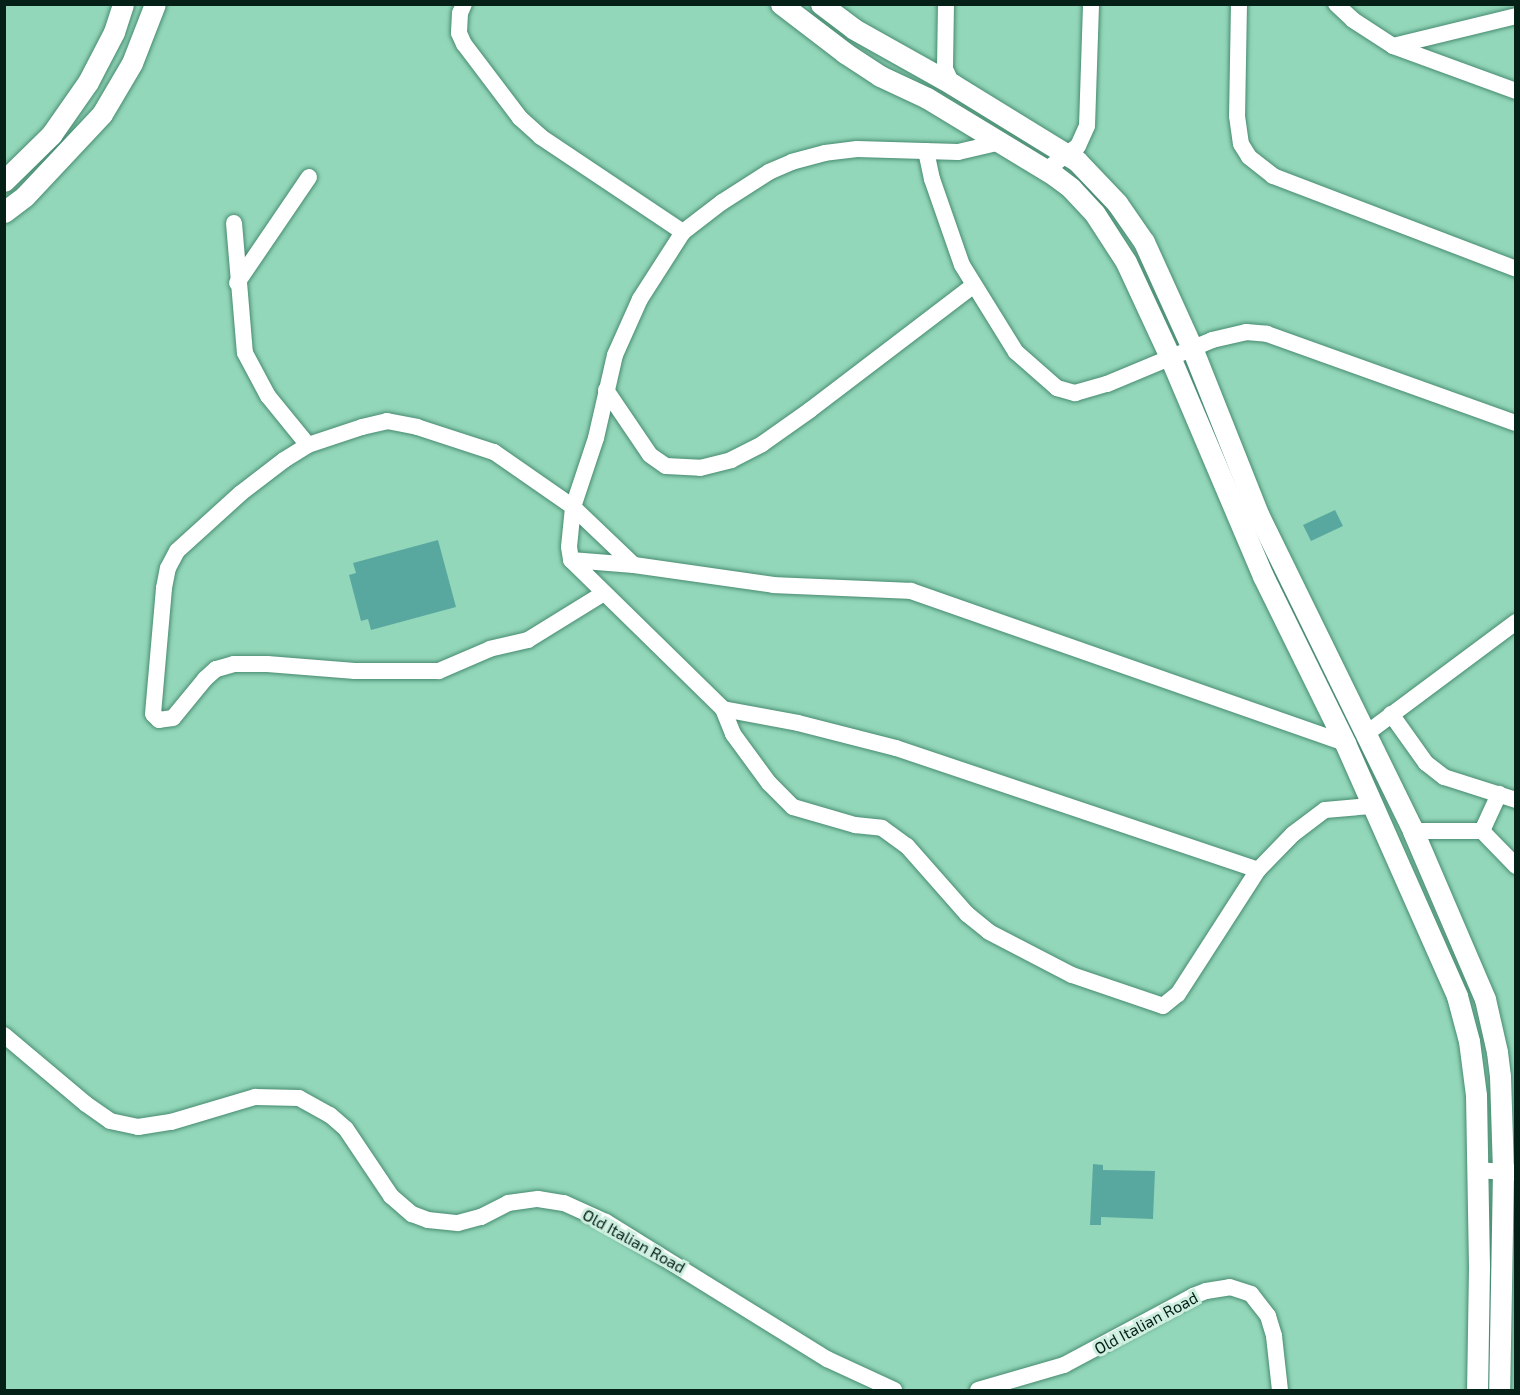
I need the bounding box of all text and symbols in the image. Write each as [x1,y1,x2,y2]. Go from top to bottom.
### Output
street label: Old Italian Road [579,1205,689,1277]
street label: Old Italian Road [1091,1288,1201,1358]

